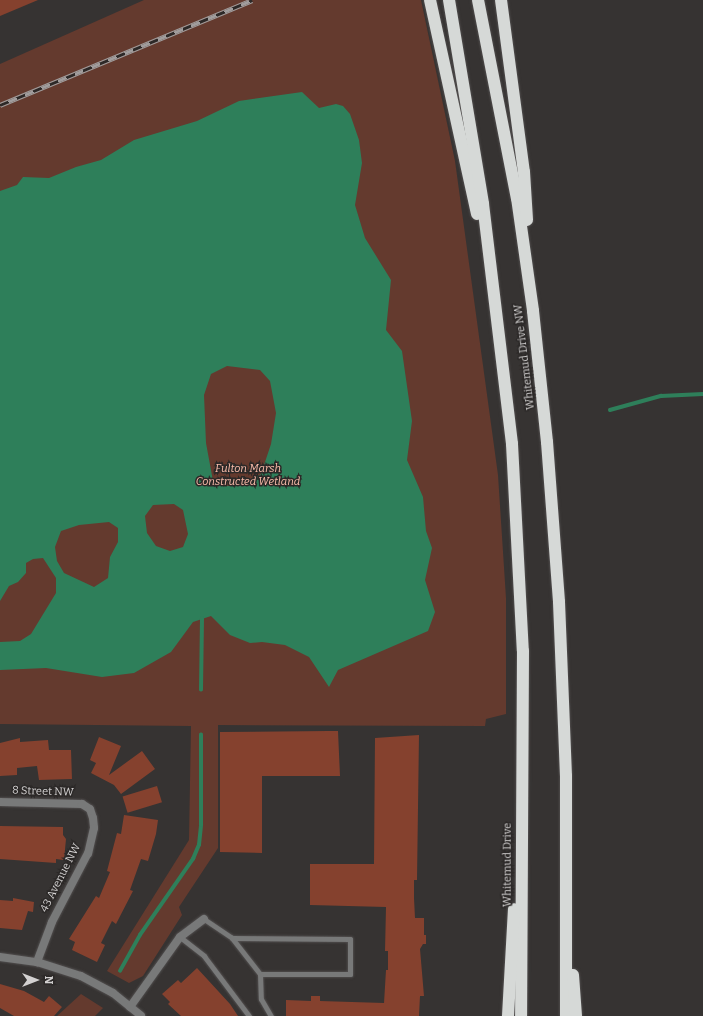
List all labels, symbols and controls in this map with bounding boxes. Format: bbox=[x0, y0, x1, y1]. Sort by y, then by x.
street label: Whitemud Drive NW bbox=[512, 304, 538, 410]
park label: Fulton Marsh Constructed Wetland bbox=[196, 463, 300, 489]
street label: 8 Street NW bbox=[12, 784, 74, 800]
street label: Whitemud Drive bbox=[501, 823, 515, 907]
street label: 43 Avenue NW bbox=[38, 841, 84, 915]
north arrow bbox=[16, 960, 56, 1000]
text: N bbox=[42, 976, 55, 984]

